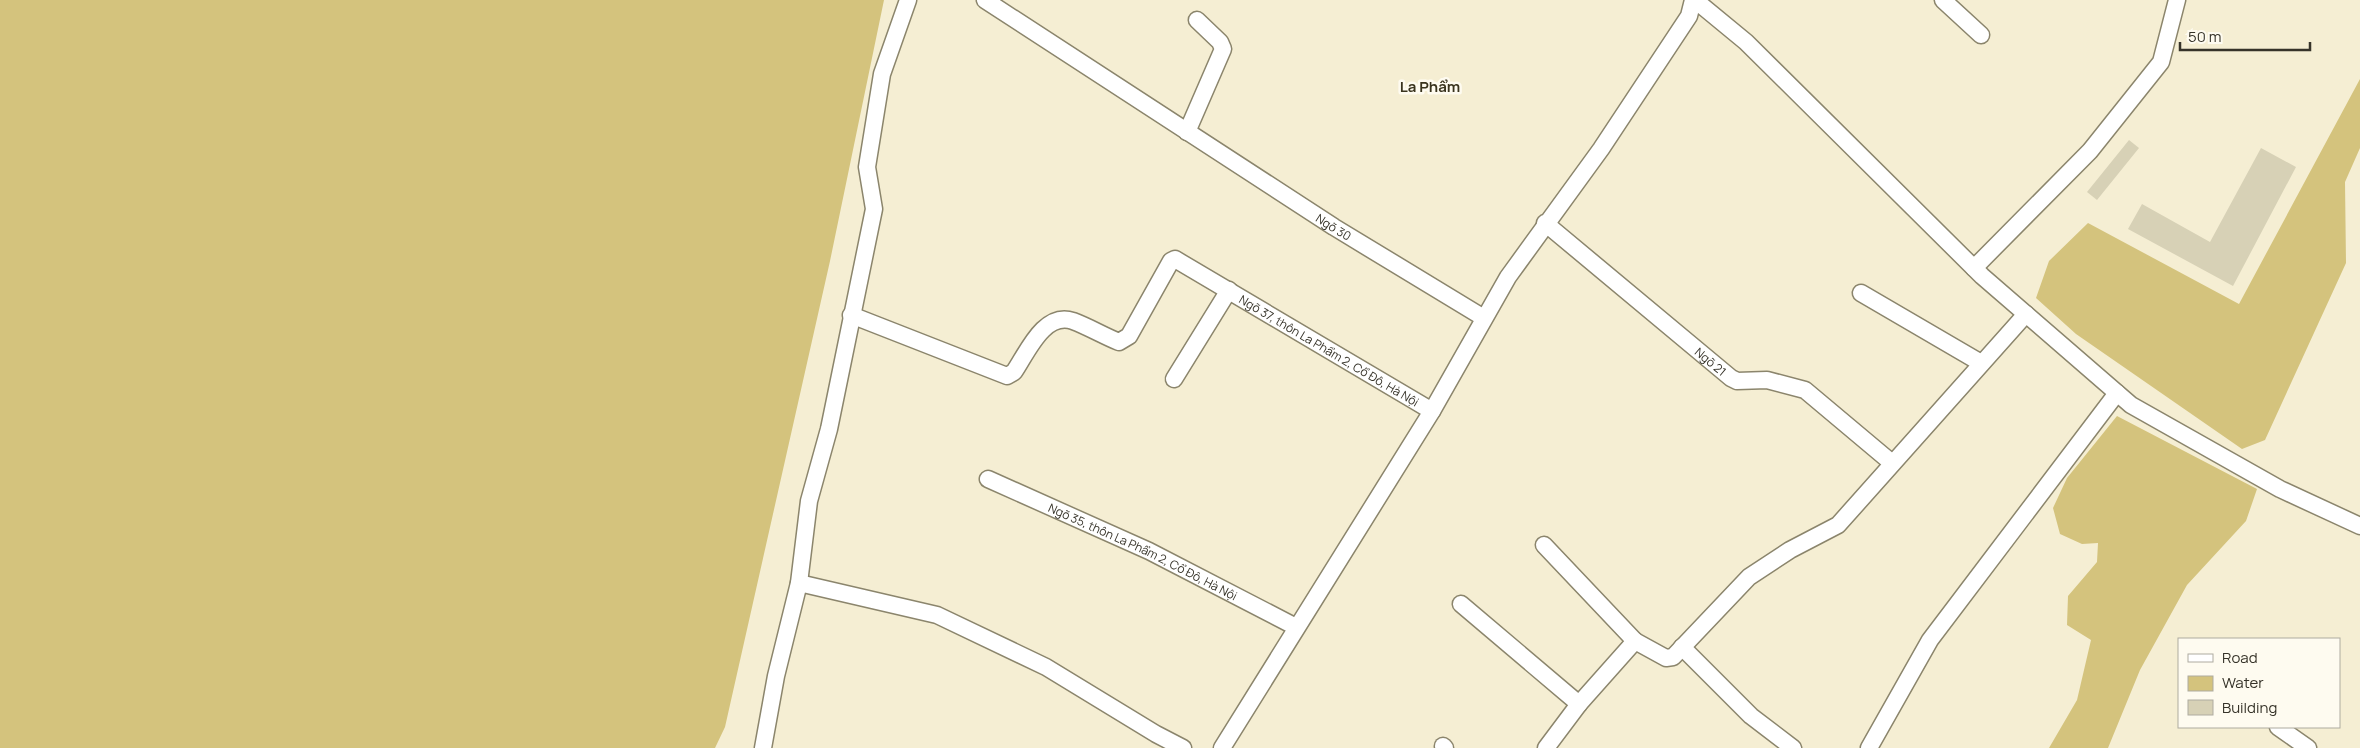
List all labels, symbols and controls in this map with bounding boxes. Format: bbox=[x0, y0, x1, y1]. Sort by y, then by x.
scale bar bbox=[2180, 20, 2310, 52]
text: 50 m bbox=[2188, 26, 2222, 47]
district label: La Phẩm bbox=[1400, 76, 1460, 97]
street label: Ngõ 30 bbox=[1313, 209, 1355, 244]
street label: Ngõ 37, thôn La Phẩm 2, Cổ Đô, Hà Nội bbox=[1236, 290, 1422, 410]
street label: Ngõ 21 bbox=[1692, 343, 1730, 379]
street label: Ngõ 35, thôn La Phẩm 2, Cổ Đô, Hà Nội bbox=[1046, 499, 1240, 604]
legend bbox=[2178, 638, 2340, 728]
text: Road bbox=[2222, 647, 2258, 668]
text: Water bbox=[2222, 672, 2264, 693]
text: Building bbox=[2222, 697, 2277, 718]

